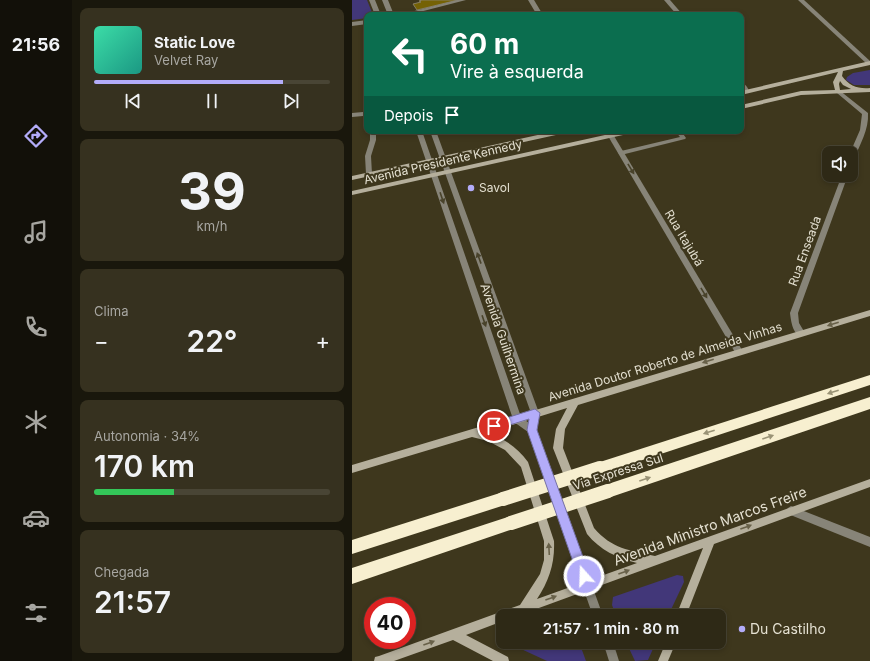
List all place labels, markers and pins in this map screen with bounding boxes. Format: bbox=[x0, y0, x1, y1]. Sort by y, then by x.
place label: Savol bbox=[479, 180, 510, 195]
marker: Savol bbox=[466, 183, 476, 193]
pin bbox=[477, 409, 511, 443]
place label: Du Castilho bbox=[750, 620, 826, 637]
marker: Du Castilho bbox=[737, 624, 747, 634]

